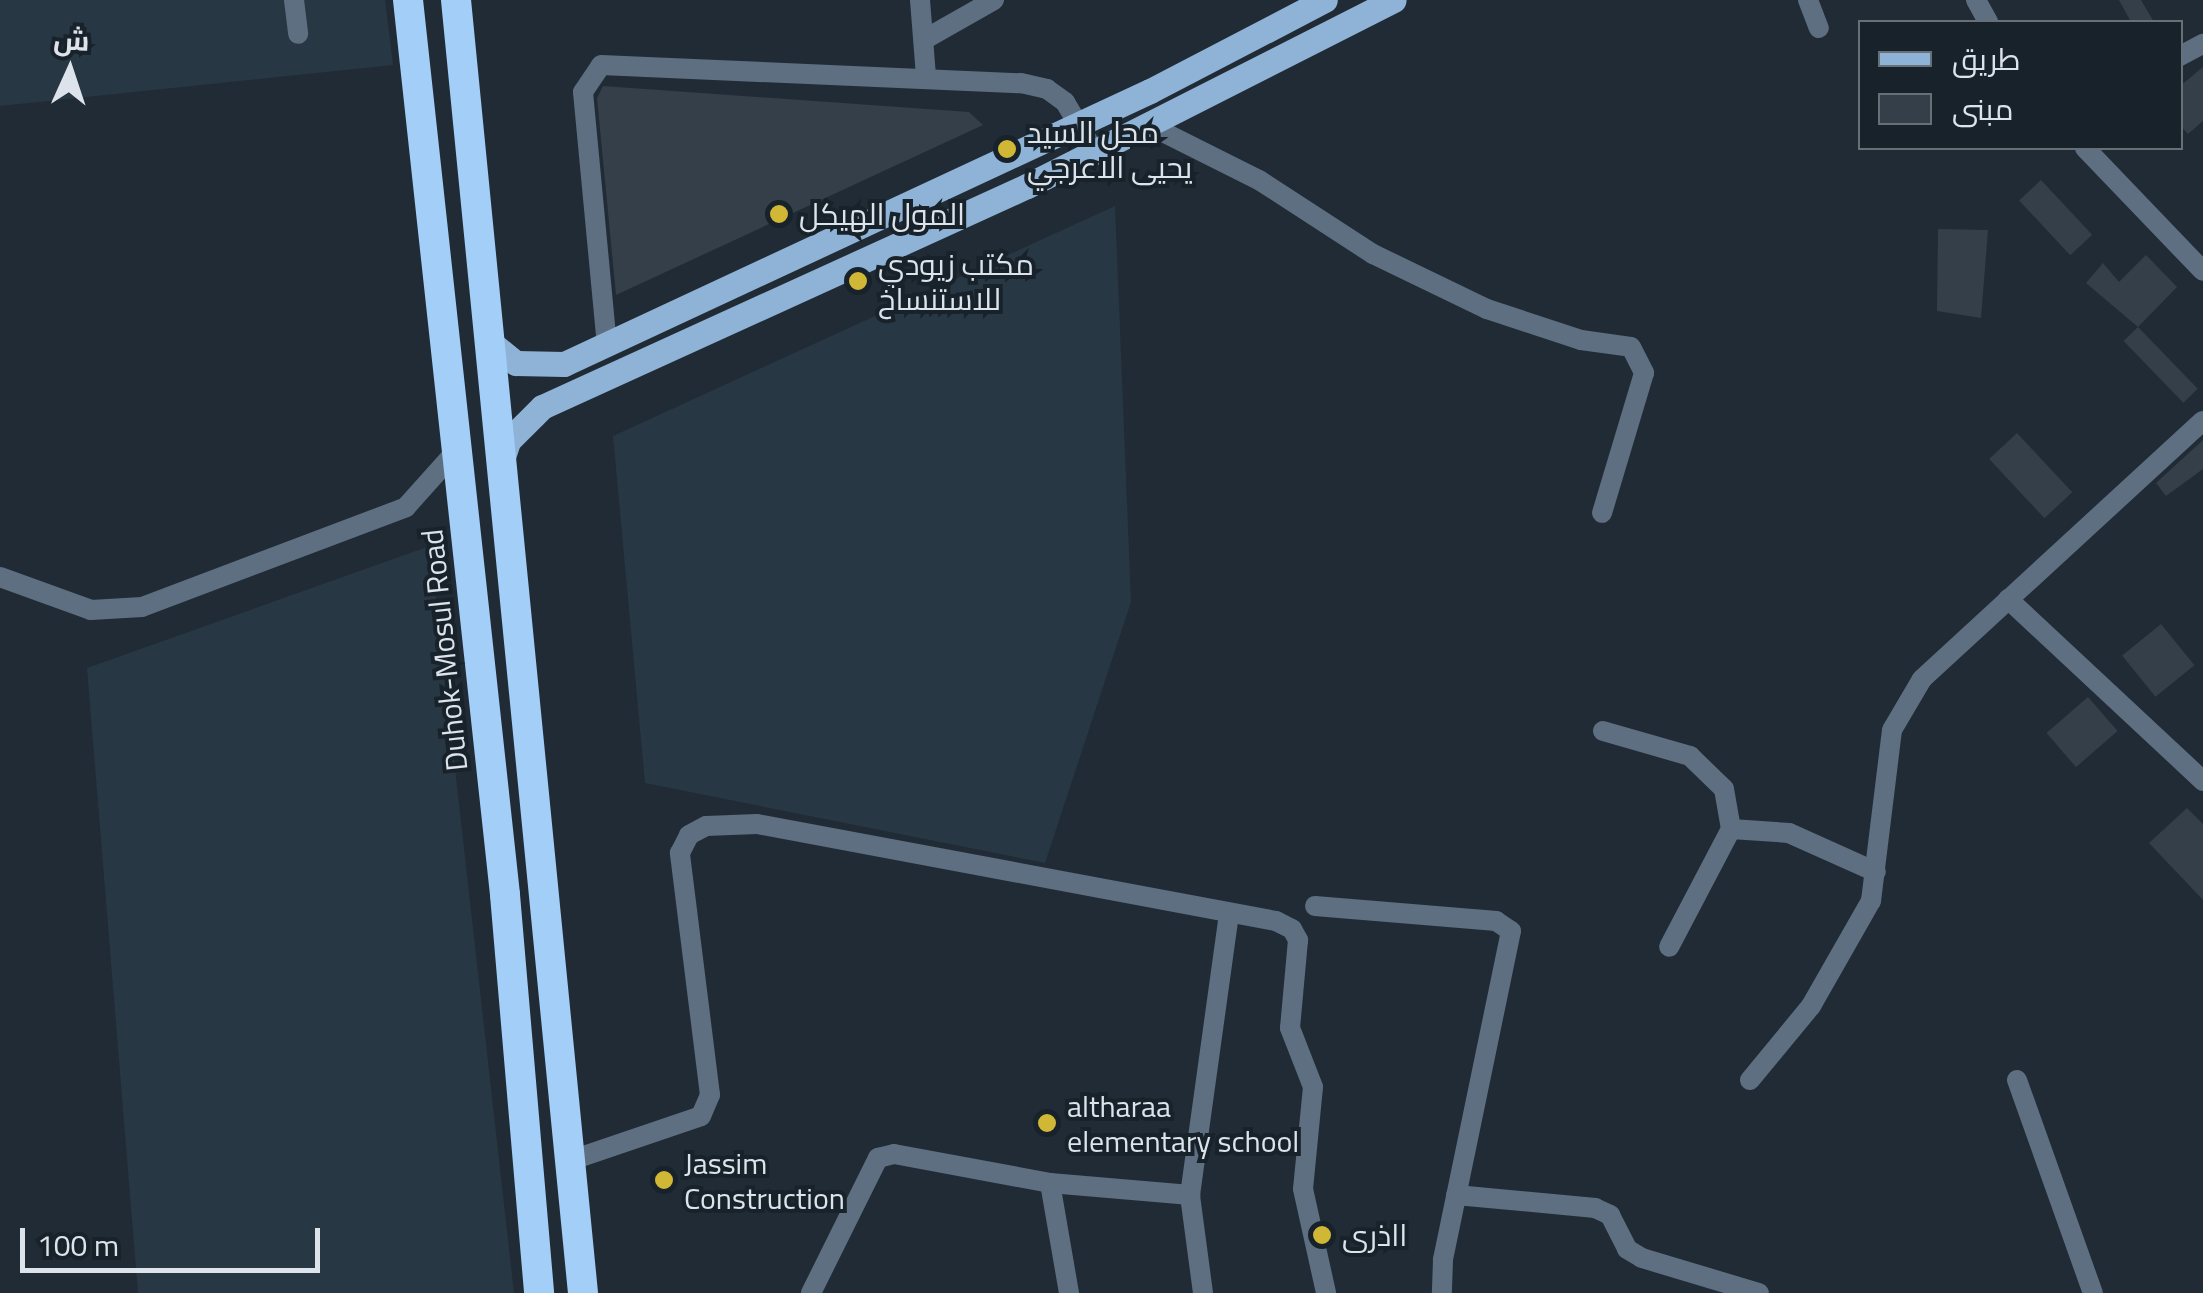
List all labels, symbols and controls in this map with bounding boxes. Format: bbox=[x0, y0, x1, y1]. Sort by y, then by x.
text: ش bbox=[53, 17, 91, 62]
north arrow bbox=[20, 20, 120, 120]
legend bbox=[1858, 20, 2183, 150]
text: طريق bbox=[1952, 36, 2021, 82]
text: مبنى bbox=[1952, 86, 2013, 132]
place label: محل السيد يحيى الاعرجي bbox=[1027, 114, 1192, 184]
marker: محل السيد يحيى الاعرجي bbox=[996, 138, 1018, 160]
place label: المول الهيكل bbox=[799, 196, 965, 232]
marker: المول الهيكل bbox=[768, 203, 790, 225]
place label: مكتب زيودي للاستنساخ bbox=[878, 246, 1034, 316]
marker: مكتب زيودي للاستنساخ bbox=[847, 270, 869, 292]
street label: Duhok-Mosul Road bbox=[413, 527, 475, 773]
place label: altharaa elementary school bbox=[1067, 1088, 1299, 1158]
marker: altharaa elementary school bbox=[1036, 1112, 1058, 1134]
place label: Jassim Construction bbox=[684, 1145, 845, 1216]
marker: Jassim Construction bbox=[653, 1169, 675, 1191]
scale bar bbox=[25, 1208, 325, 1270]
place label: ااذرى bbox=[1342, 1217, 1407, 1253]
text: 100 m bbox=[37, 1222, 119, 1268]
marker: ااذرى bbox=[1311, 1224, 1333, 1246]

